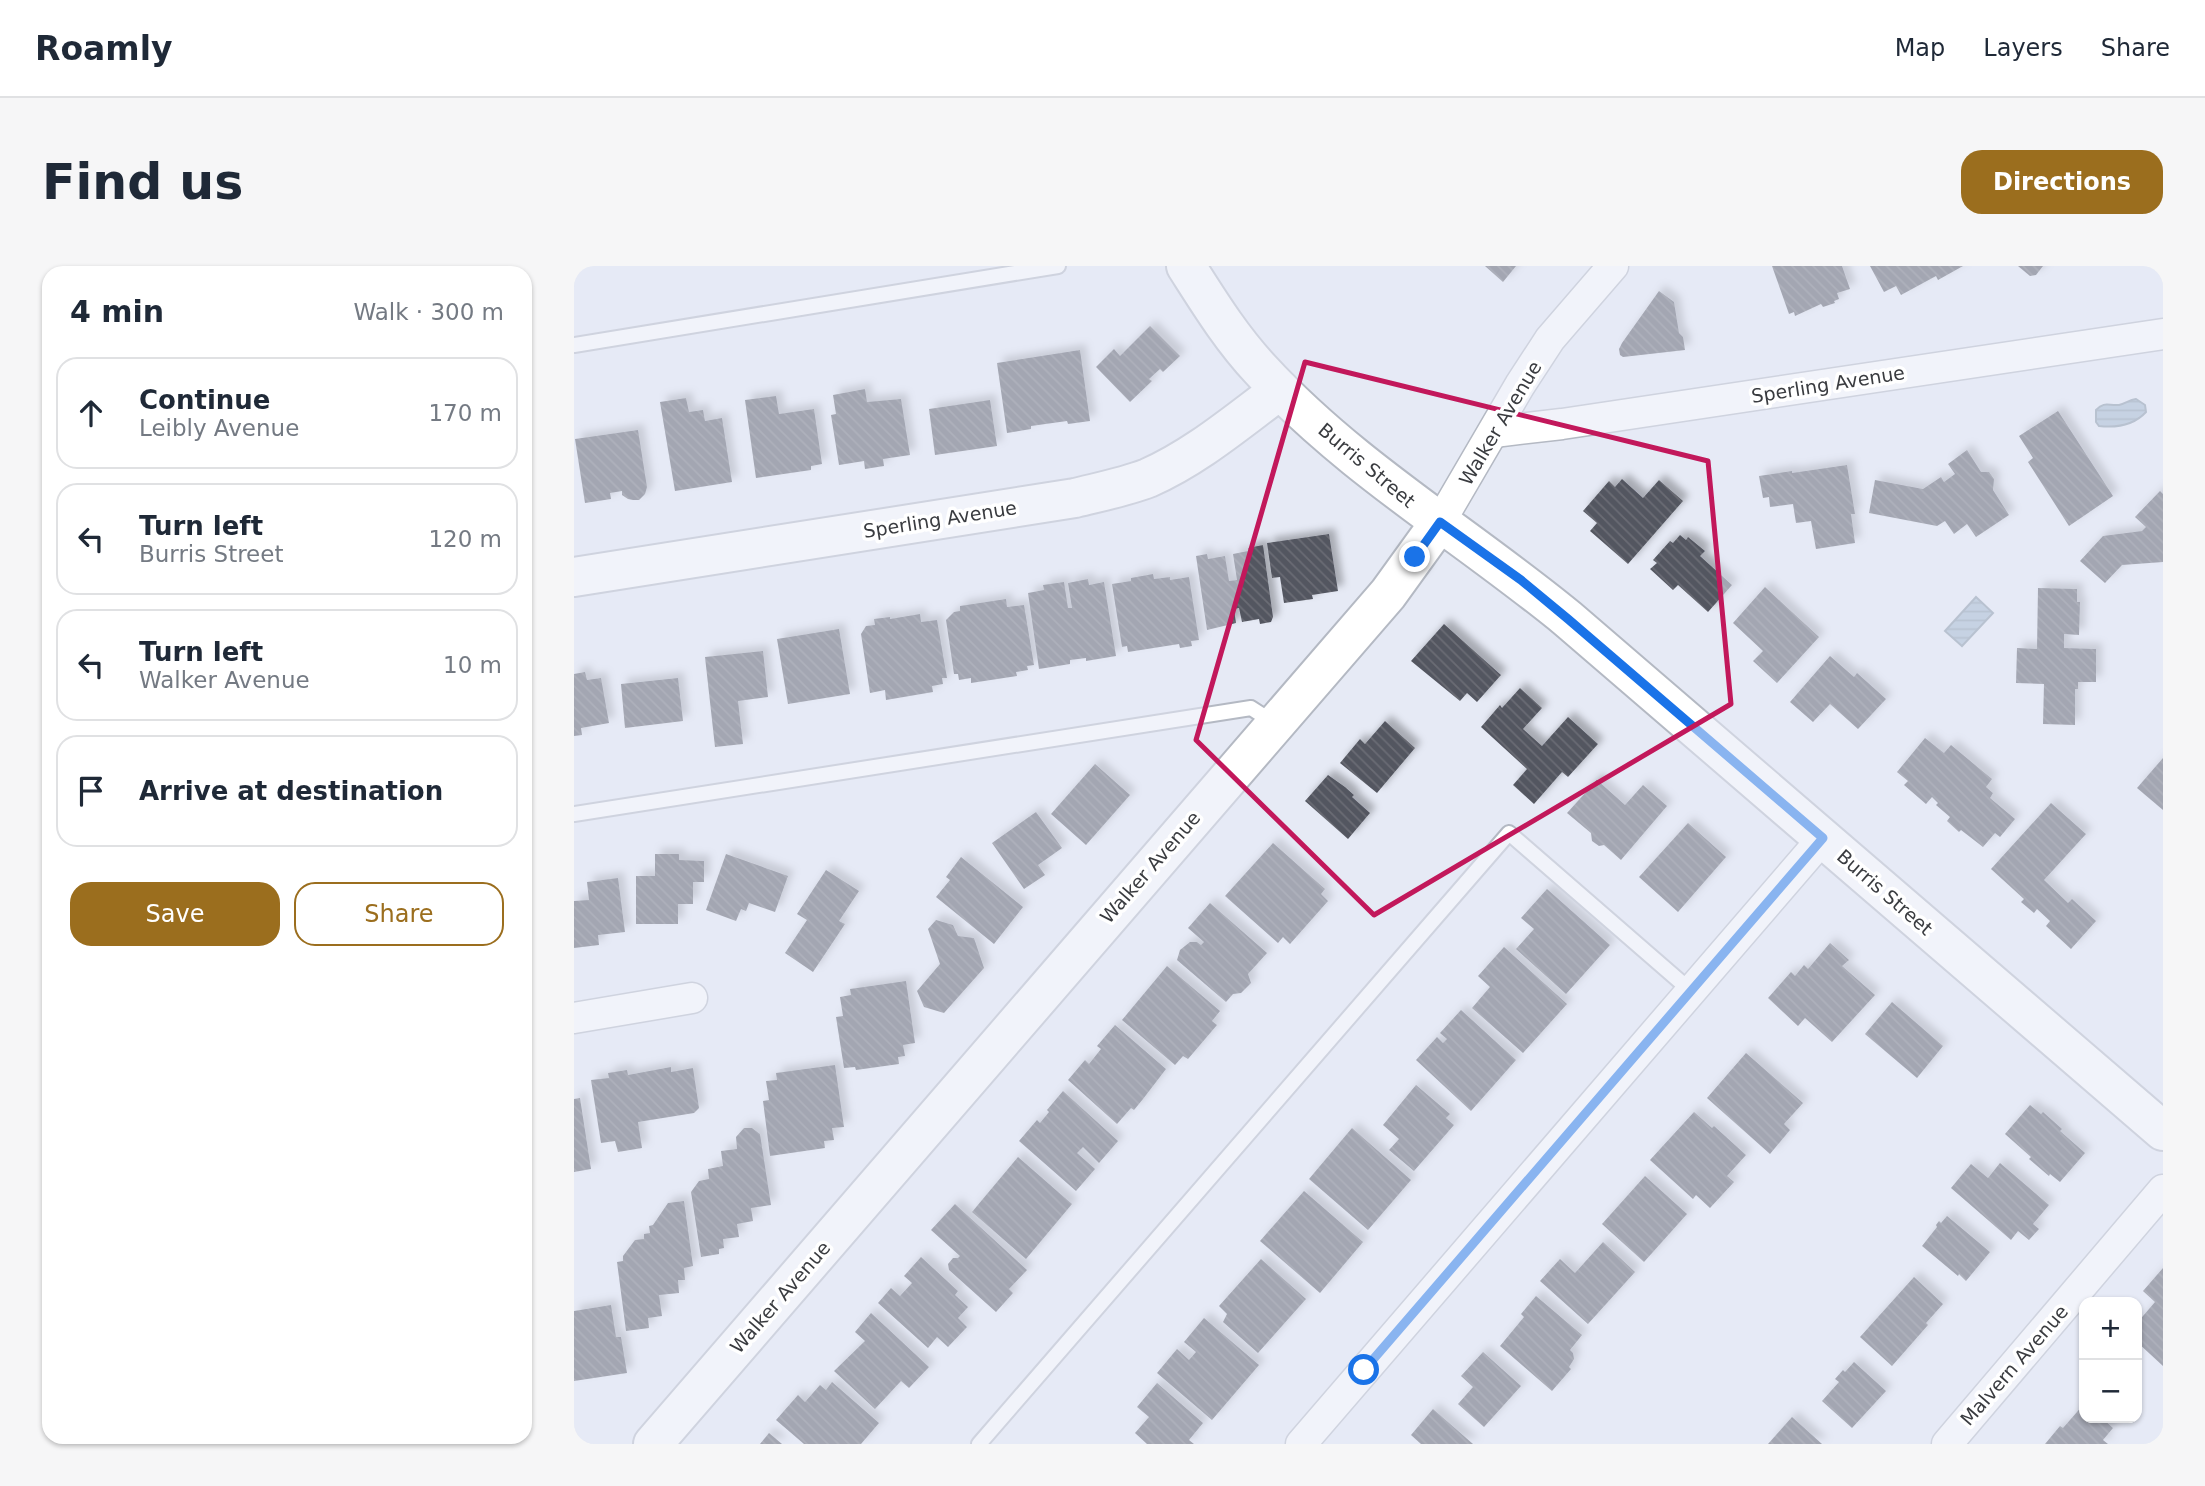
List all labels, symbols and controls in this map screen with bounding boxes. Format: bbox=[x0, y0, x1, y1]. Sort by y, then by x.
text: Roamly bbox=[35, 29, 173, 68]
text: Map bbox=[1895, 34, 1945, 62]
text: Layers bbox=[1983, 34, 2063, 62]
text: Share bbox=[2101, 34, 2170, 62]
button: Directions bbox=[1961, 150, 2163, 214]
text: Find us bbox=[42, 154, 243, 211]
text: 4 min bbox=[70, 294, 164, 329]
text: Walk · 300 m bbox=[353, 299, 504, 325]
street label: Walker Avenue bbox=[1454, 357, 1546, 489]
street label: Sperling Avenue bbox=[1750, 361, 1906, 407]
text: Continue bbox=[139, 385, 270, 415]
icon: ahead bbox=[72, 394, 110, 432]
text: 170 m bbox=[428, 400, 502, 426]
text: Leibly Avenue bbox=[139, 415, 299, 441]
street label: Burris Street bbox=[1314, 418, 1420, 512]
street label: Sperling Avenue bbox=[862, 496, 1018, 542]
text: Turn left bbox=[139, 511, 263, 541]
icon: left bbox=[72, 520, 110, 558]
text: 120 m bbox=[428, 526, 502, 552]
text: Burris Street bbox=[139, 541, 283, 567]
route end bbox=[1399, 541, 1430, 572]
text: Turn left bbox=[139, 637, 263, 667]
icon: left bbox=[72, 646, 110, 684]
text: 10 m bbox=[443, 652, 502, 678]
text: Walker Avenue bbox=[139, 667, 310, 693]
icon: arrive bbox=[72, 772, 110, 810]
text: Arrive at destination bbox=[139, 776, 443, 806]
street label: Walker Avenue bbox=[1095, 807, 1205, 927]
street label: Burris Street bbox=[1833, 845, 1937, 939]
button: Save bbox=[70, 882, 280, 946]
button: Share bbox=[294, 882, 504, 946]
street label: Walker Avenue bbox=[725, 1237, 835, 1357]
map controls bbox=[2079, 1297, 2142, 1423]
button: + bbox=[2079, 1297, 2142, 1360]
street label: Malvern Avenue bbox=[1956, 1300, 2072, 1430]
route start bbox=[1348, 1354, 1379, 1385]
button: − bbox=[2079, 1360, 2142, 1423]

